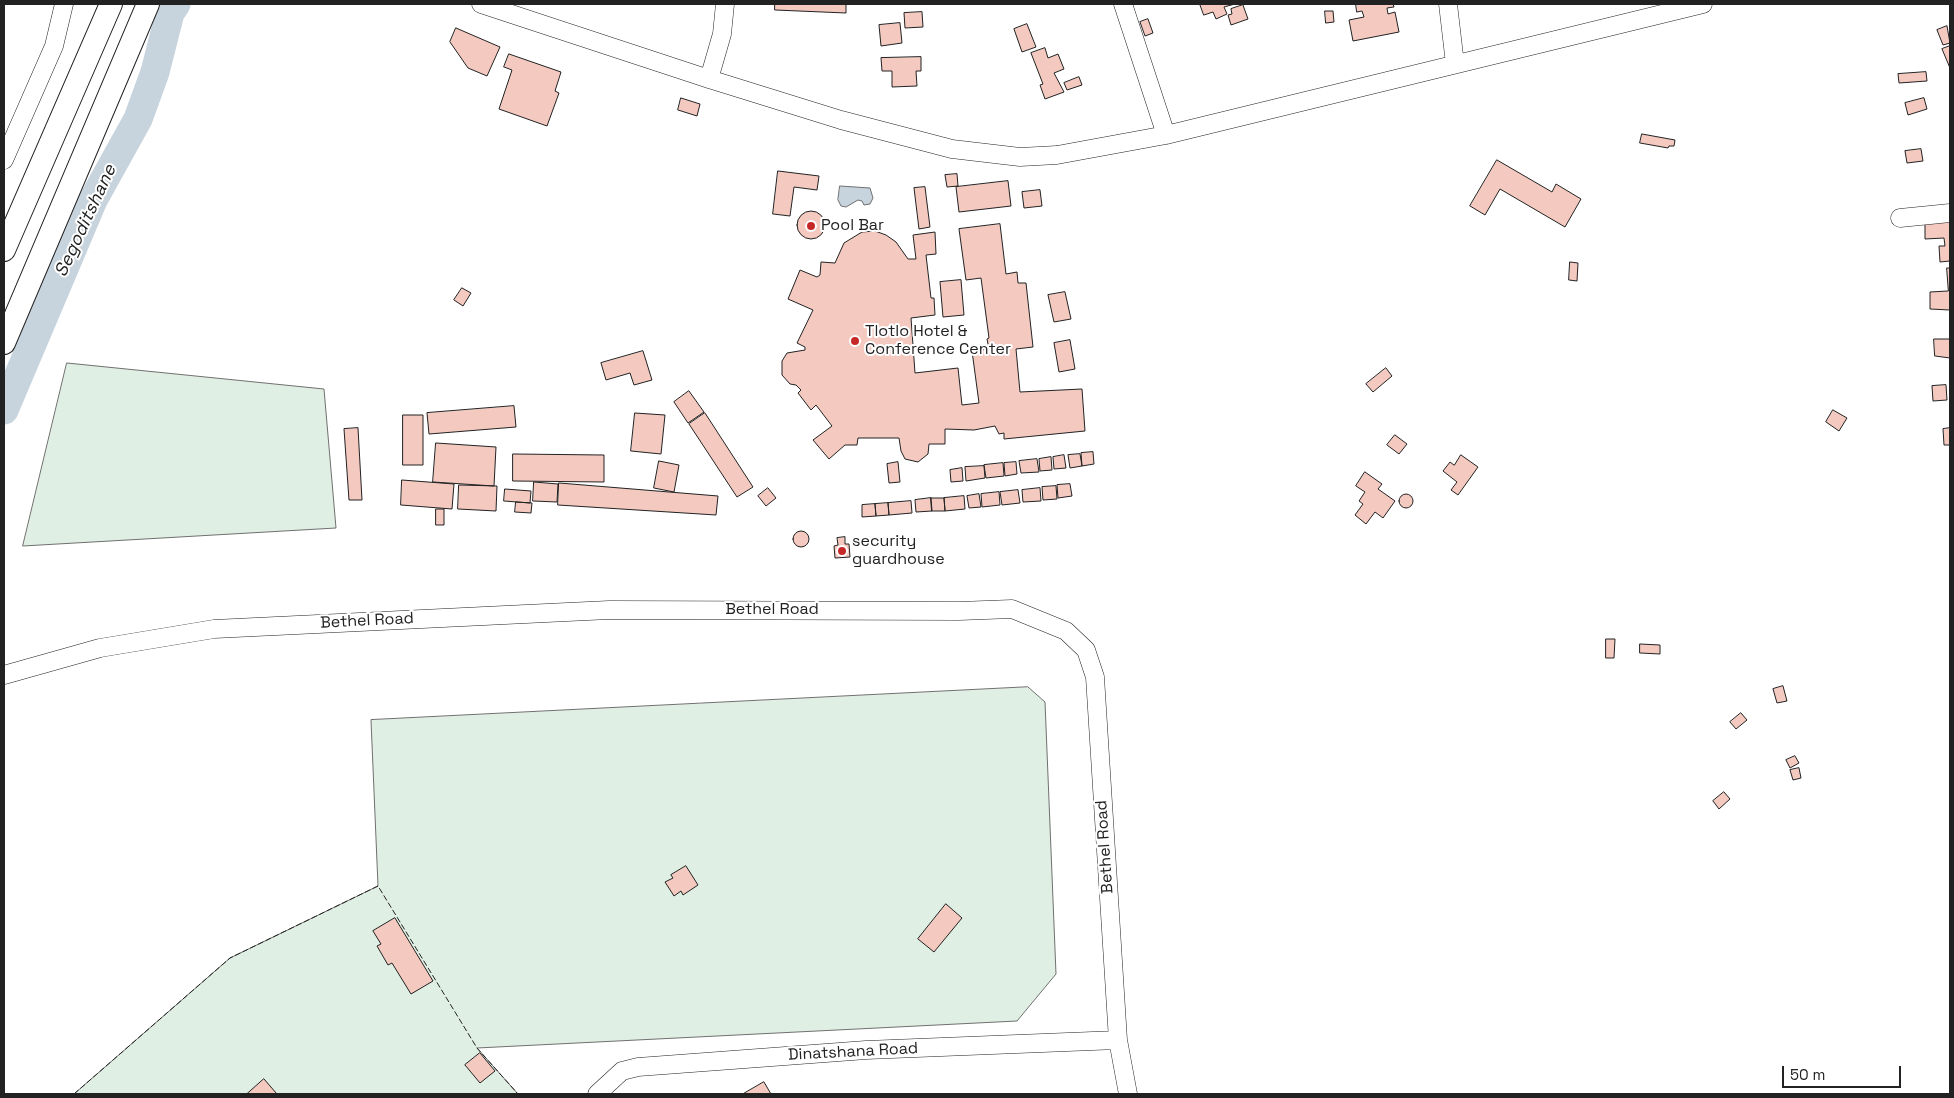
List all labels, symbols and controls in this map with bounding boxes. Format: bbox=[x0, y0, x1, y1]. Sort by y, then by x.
water label: Segoditshane bbox=[51, 162, 121, 280]
place label: Pool Bar bbox=[821, 216, 884, 236]
marker: Pool Bar bbox=[805, 220, 817, 232]
place label: Tlotlo Hotel & Conference Center bbox=[865, 322, 1011, 360]
marker: Tlotlo Hotel & Conference Center bbox=[849, 335, 861, 347]
place label: security guardhouse bbox=[852, 532, 945, 570]
marker: security guardhouse bbox=[836, 545, 848, 557]
street label: Bethel Road bbox=[725, 600, 819, 620]
street label: Bethel Road bbox=[320, 609, 414, 633]
street label: Bethel Road bbox=[1092, 800, 1118, 894]
street label: Dinatshana Road bbox=[787, 1039, 919, 1065]
scale bar bbox=[1784, 1056, 1903, 1088]
text: 50 m bbox=[1790, 1065, 1825, 1084]

